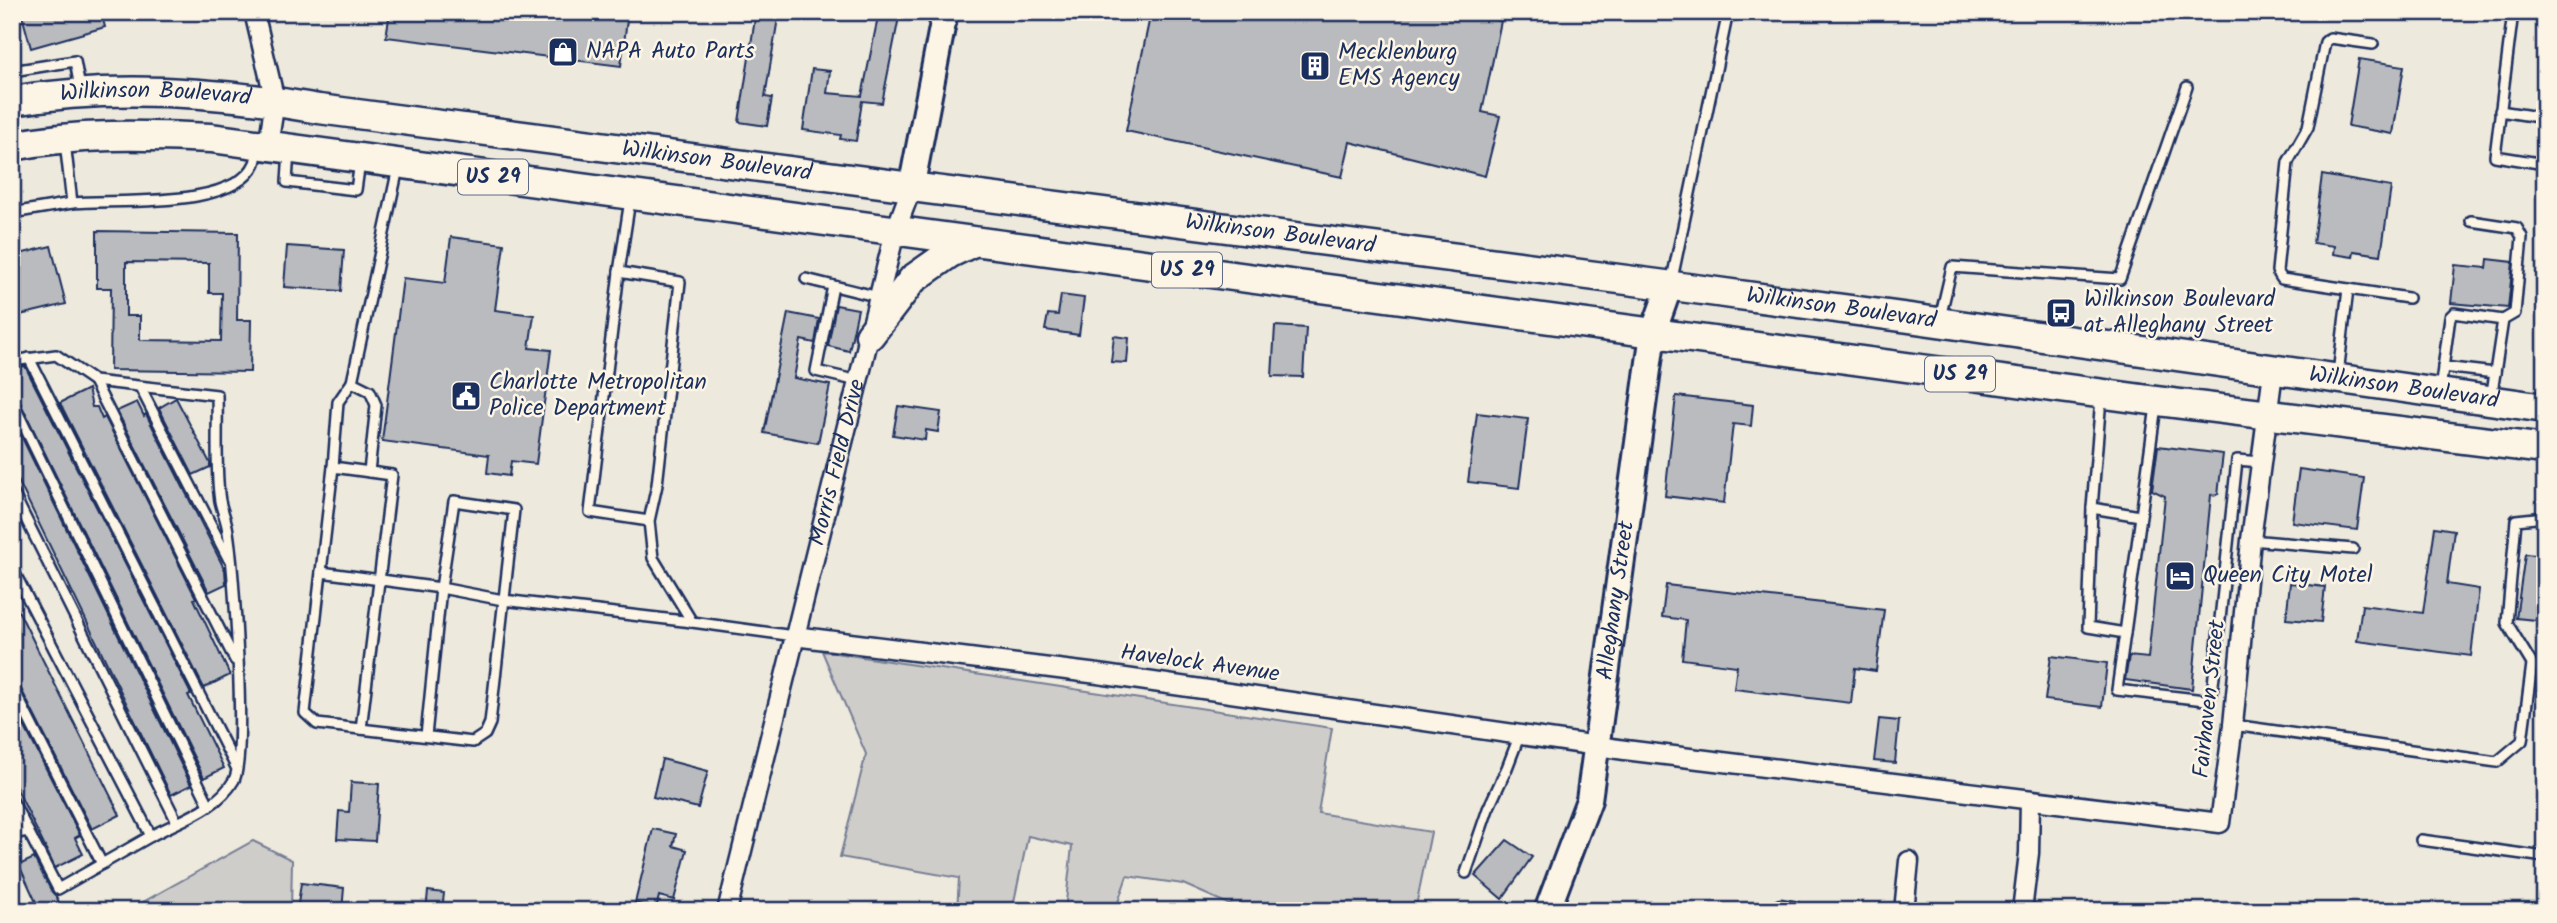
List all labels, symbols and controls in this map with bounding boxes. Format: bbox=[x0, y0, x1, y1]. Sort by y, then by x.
place label: NAPA Auto Parts bbox=[586, 34, 755, 70]
shop icon: NAPA Auto Parts bbox=[546, 35, 580, 69]
place label: Mecklenburg EMS Agency bbox=[1338, 35, 1460, 97]
building icon: Mecklenburg EMS Agency bbox=[1298, 49, 1332, 83]
street label: Wilkinson Boulevard bbox=[59, 73, 253, 117]
street label: Wilkinson Boulevard bbox=[620, 131, 815, 192]
road number: US 29 bbox=[458, 160, 528, 194]
street label: Wilkinson Boulevard bbox=[1183, 204, 1378, 265]
road number: US 29 bbox=[1152, 252, 1222, 288]
street label: Wilkinson Boulevard bbox=[1744, 278, 1939, 340]
place label: Wilkinson Boulevard at Alleghany Street bbox=[2084, 282, 2276, 344]
bus stop icon: Wilkinson Boulevard at Alleghany Street bbox=[2044, 296, 2078, 330]
road number: US 29 bbox=[1925, 356, 1995, 392]
street label: Wilkinson Boulevard bbox=[2307, 357, 2501, 419]
place label: Charlotte Metropolitan Police Department bbox=[489, 365, 707, 427]
street label: Morris Field Drive bbox=[800, 375, 876, 550]
public building icon: Charlotte Metropolitan Police Department bbox=[449, 379, 483, 413]
street label: Alleghany Street bbox=[1588, 518, 1645, 682]
place label: Queen City Motel bbox=[2203, 558, 2373, 594]
hotel icon: Queen City Motel bbox=[2163, 559, 2197, 593]
street label: Fairhaven Street bbox=[2184, 617, 2236, 780]
street label: Havelock Avenue bbox=[1118, 635, 1282, 693]

